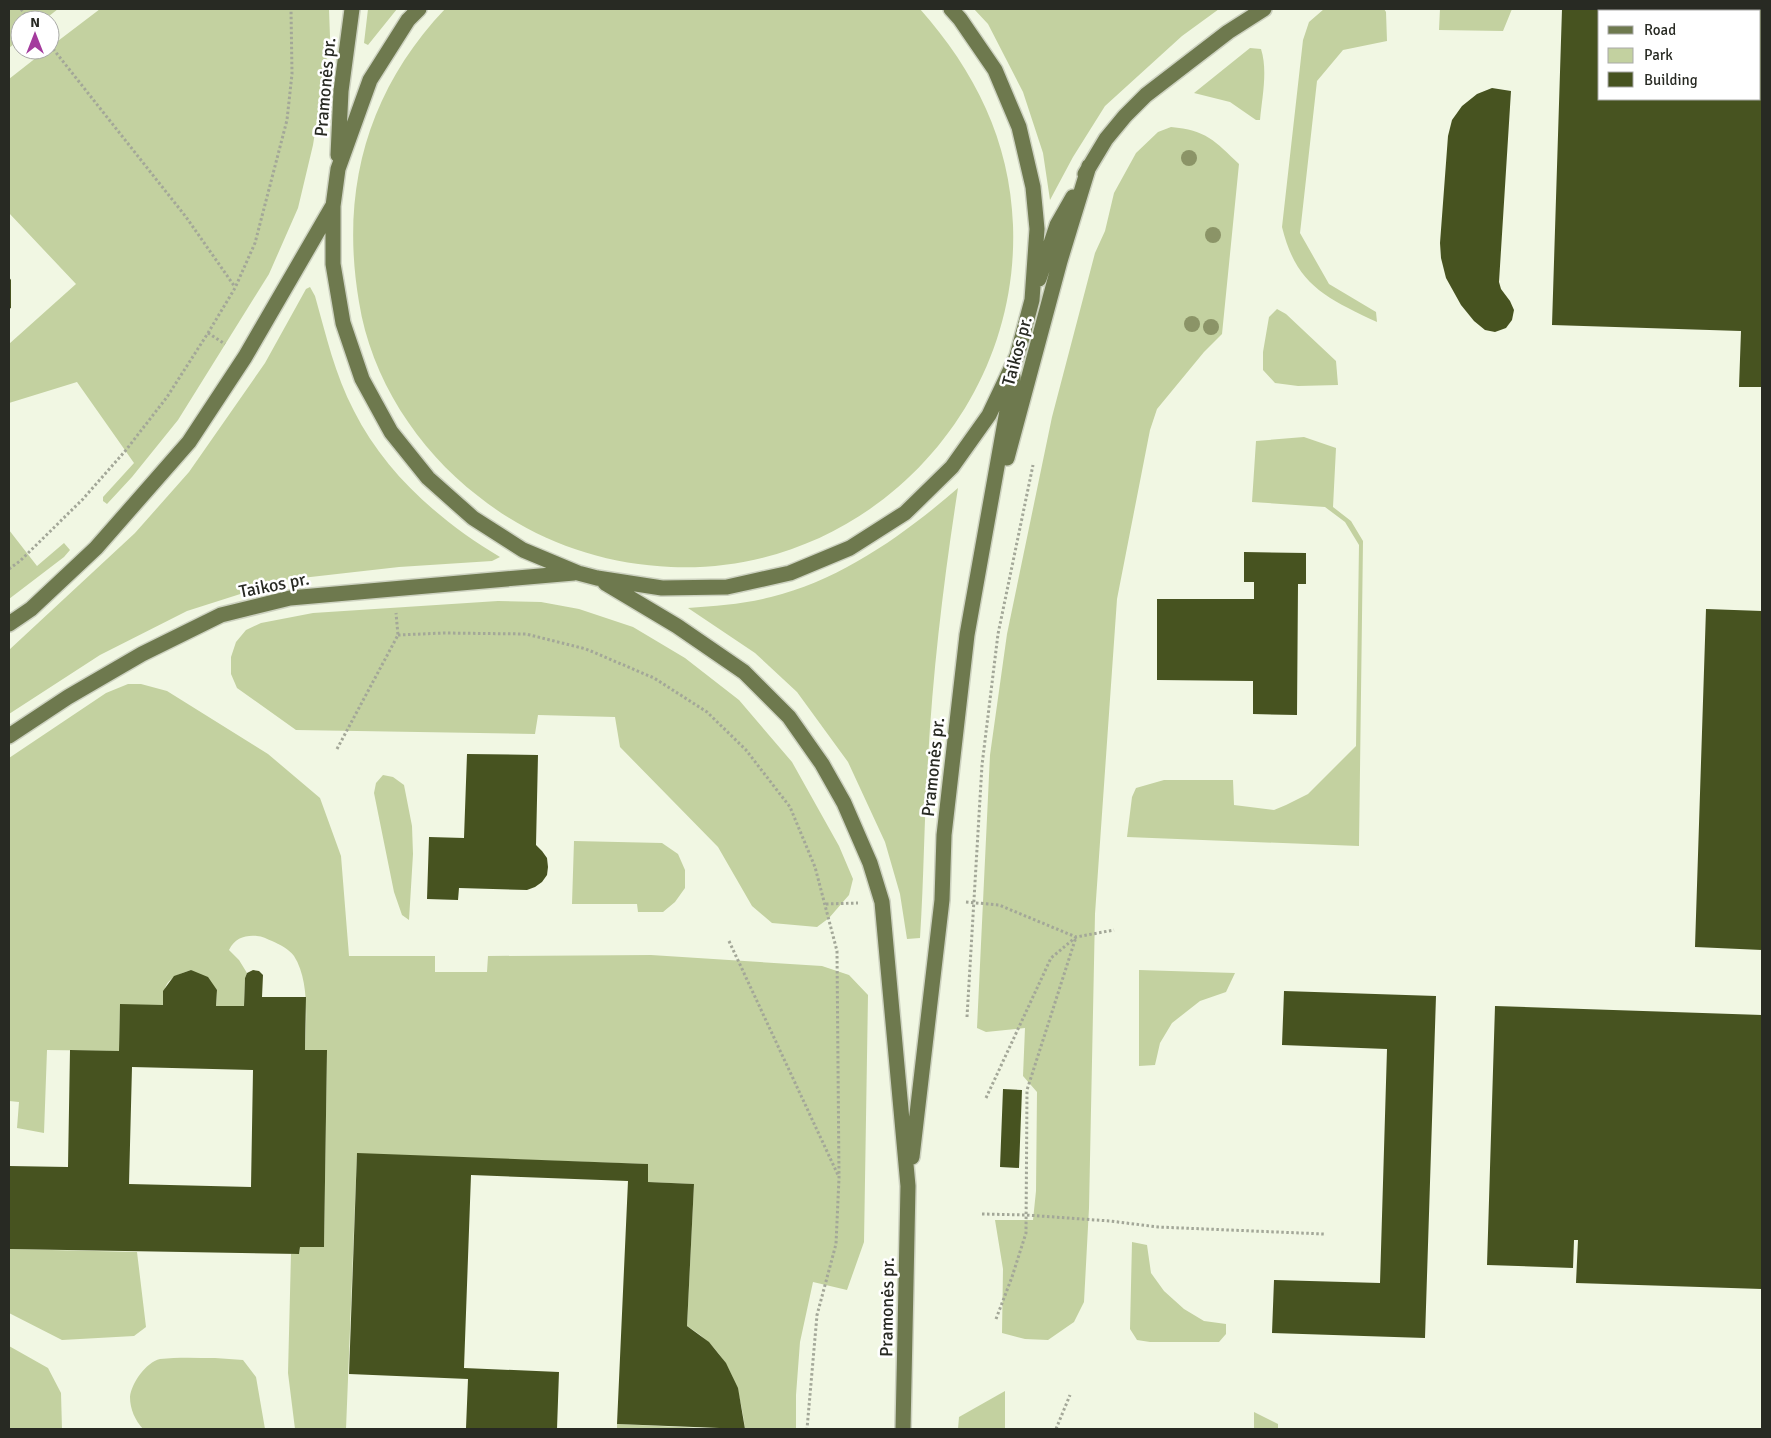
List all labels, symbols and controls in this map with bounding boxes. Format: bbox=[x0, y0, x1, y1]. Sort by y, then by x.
north arrow bbox=[10, 10, 60, 60]
legend bbox=[1598, 10, 1761, 100]
text: N bbox=[30, 14, 40, 31]
text: Road bbox=[1644, 21, 1676, 39]
street label: Pramonės pr. bbox=[310, 36, 340, 138]
text: Park bbox=[1644, 46, 1673, 64]
text: Building bbox=[1644, 71, 1698, 89]
street label: Taikos pr. bbox=[997, 314, 1037, 388]
street label: Taikos pr. bbox=[237, 567, 311, 603]
street label: Pramonės pr. bbox=[917, 716, 949, 818]
street label: Pramonės pr. bbox=[875, 1257, 899, 1357]

